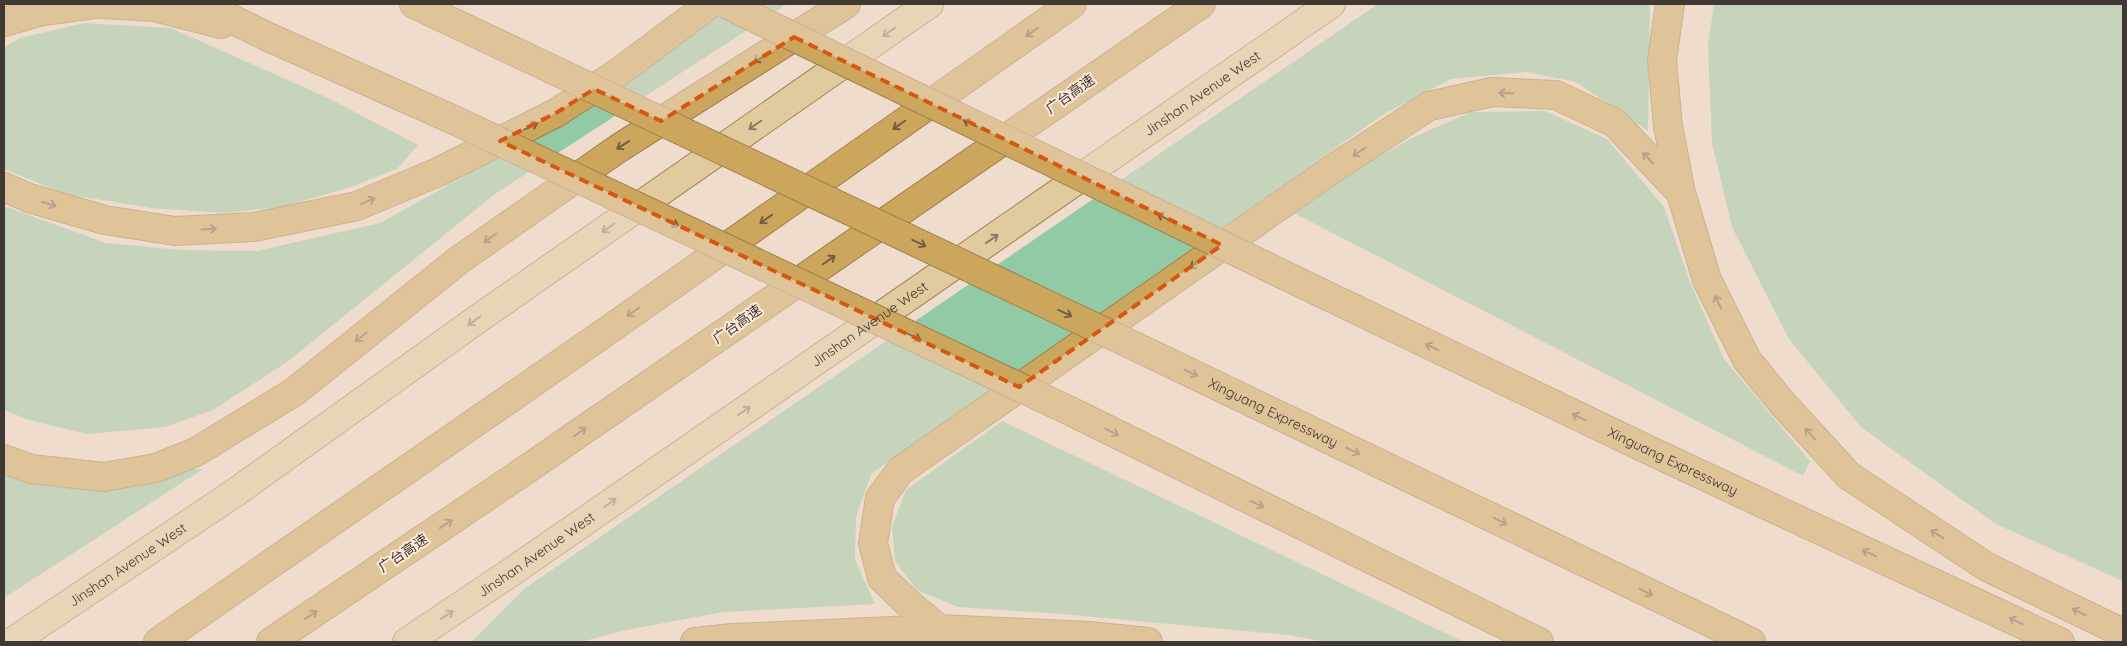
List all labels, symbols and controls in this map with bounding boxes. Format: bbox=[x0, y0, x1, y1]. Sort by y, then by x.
one-way arrow bbox=[882, 27, 896, 37]
one-way arrow bbox=[1025, 27, 1039, 37]
street label: Jinshan Avenue West bbox=[1140, 46, 1264, 140]
one-way arrow bbox=[754, 53, 768, 63]
street label: 广台高速 bbox=[1042, 71, 1098, 117]
one-way arrow bbox=[1498, 88, 1514, 98]
one-way arrow bbox=[963, 118, 978, 128]
one-way arrow bbox=[748, 120, 762, 130]
one-way arrow bbox=[892, 120, 906, 130]
one-way arrow bbox=[524, 121, 539, 131]
one-way arrow bbox=[616, 140, 630, 150]
one-way arrow bbox=[1352, 147, 1366, 157]
one-way arrow bbox=[1642, 151, 1653, 164]
one-way arrow bbox=[360, 196, 375, 205]
one-way arrow bbox=[41, 199, 57, 209]
one-way arrow bbox=[1157, 212, 1172, 221]
one-way arrow bbox=[759, 214, 773, 224]
one-way arrow bbox=[664, 219, 679, 228]
one-way arrow bbox=[601, 223, 615, 233]
one-way arrow bbox=[200, 224, 216, 234]
one-way arrow bbox=[483, 233, 497, 243]
one-way arrow bbox=[985, 234, 999, 244]
one-way arrow bbox=[911, 239, 926, 248]
one-way arrow bbox=[822, 255, 836, 265]
one-way arrow bbox=[1189, 259, 1203, 269]
street label: Jinshan Avenue West bbox=[807, 277, 931, 371]
one-way arrow bbox=[1713, 295, 1722, 310]
street label: 广台高速 bbox=[709, 301, 765, 347]
one-way arrow bbox=[627, 307, 641, 317]
one-way arrow bbox=[1058, 308, 1073, 318]
one-way arrow bbox=[468, 316, 482, 326]
one-way arrow bbox=[355, 332, 368, 343]
one-way arrow bbox=[906, 333, 921, 342]
one-way arrow bbox=[1425, 341, 1440, 351]
one-way arrow bbox=[1183, 368, 1198, 378]
street label: Xinguang Expressway bbox=[1205, 374, 1341, 451]
one-way arrow bbox=[737, 406, 751, 416]
one-way arrow bbox=[1572, 412, 1587, 421]
street label: Xinguang Expressway bbox=[1605, 423, 1741, 500]
one-way arrow bbox=[573, 427, 587, 437]
one-way arrow bbox=[1104, 428, 1119, 437]
one-way arrow bbox=[1804, 428, 1816, 440]
one-way arrow bbox=[1345, 447, 1360, 456]
one-way arrow bbox=[603, 498, 617, 509]
one-way arrow bbox=[1249, 500, 1264, 510]
street label: Jinshan Avenue West bbox=[474, 508, 598, 601]
one-way arrow bbox=[1492, 517, 1507, 526]
street label: Jinshan Avenue West bbox=[65, 519, 190, 611]
one-way arrow bbox=[439, 519, 453, 529]
one-way arrow bbox=[1930, 529, 1944, 539]
street label: 广台高速 bbox=[375, 530, 431, 576]
one-way arrow bbox=[1862, 547, 1877, 557]
one-way arrow bbox=[1638, 587, 1653, 597]
one-way arrow bbox=[2072, 607, 2087, 617]
one-way arrow bbox=[304, 610, 318, 620]
one-way arrow bbox=[440, 610, 454, 620]
one-way arrow bbox=[2009, 616, 2024, 626]

